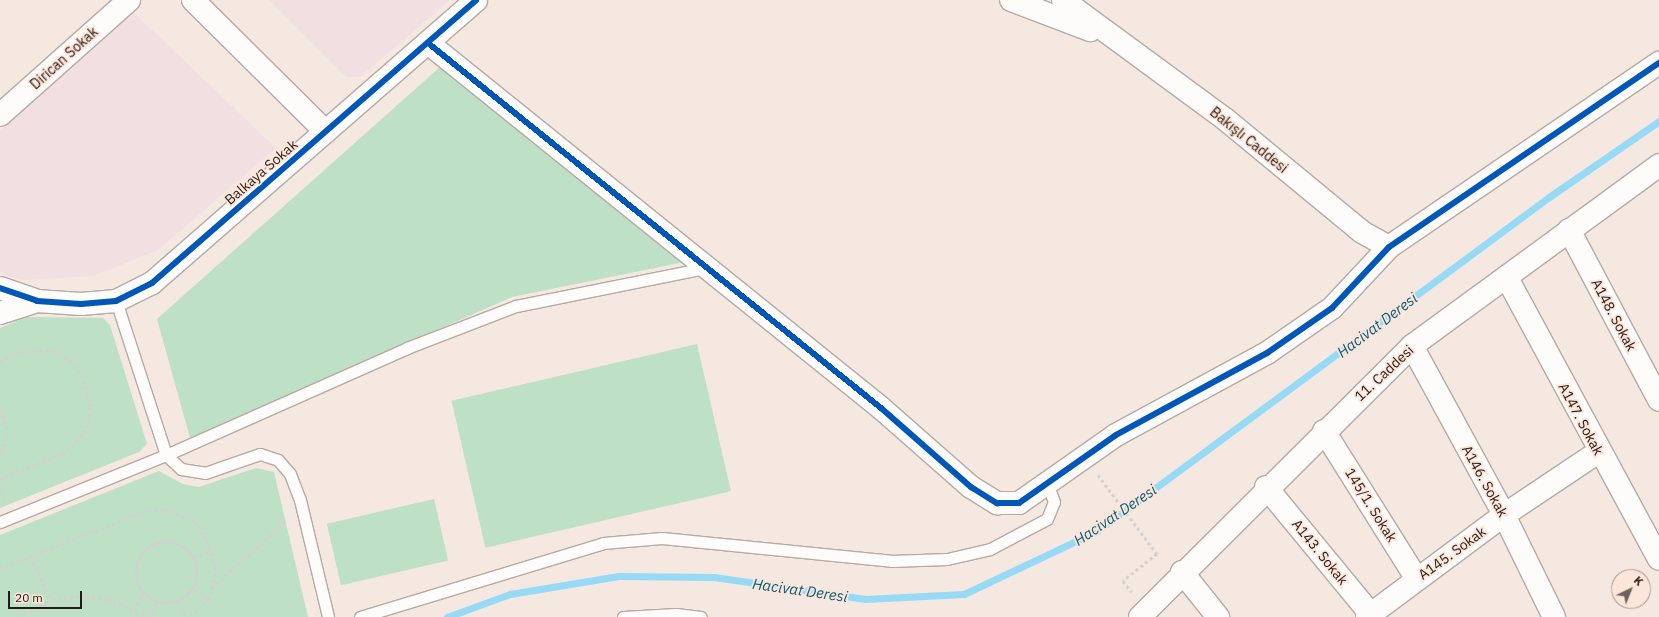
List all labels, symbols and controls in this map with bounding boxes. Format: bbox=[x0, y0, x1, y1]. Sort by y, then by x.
street label: Dirican Sokak bbox=[27, 23, 101, 93]
street label: Bakışlı Caddesi bbox=[1207, 103, 1291, 177]
street label: Balkaya Sokak bbox=[221, 136, 301, 208]
street label: A148. Sokak bbox=[1588, 276, 1640, 354]
water label: Hacivat Deresi bbox=[1333, 289, 1421, 361]
street label: 11. Caddesi bbox=[1351, 342, 1417, 404]
street label: A147. Sokak bbox=[1555, 380, 1607, 458]
street label: A146. Sokak bbox=[1458, 442, 1512, 520]
street label: 145/1. Sokak bbox=[1342, 465, 1400, 545]
water label: Hacivat Deresi bbox=[1070, 481, 1160, 549]
street label: A143. Sokak bbox=[1288, 516, 1352, 588]
street label: A145. Sokak bbox=[1415, 523, 1489, 583]
north arrow bbox=[1611, 569, 1651, 609]
text: K bbox=[1631, 573, 1646, 589]
water label: Hacivat Deresi bbox=[751, 574, 849, 606]
scale bar bbox=[10, 583, 84, 609]
text: 20 m bbox=[15, 590, 43, 605]

